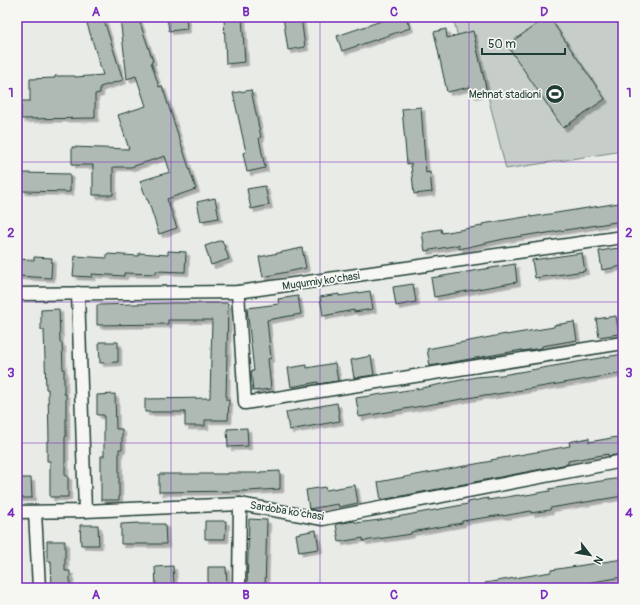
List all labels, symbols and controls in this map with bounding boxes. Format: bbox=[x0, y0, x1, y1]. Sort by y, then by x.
text: A bbox=[92, 4, 101, 20]
text: B bbox=[242, 4, 250, 20]
text: C bbox=[390, 4, 398, 20]
text: D bbox=[540, 4, 548, 20]
scale bar bbox=[482, 30, 565, 56]
text: 50 m bbox=[488, 37, 516, 52]
sports icon: Mehnat stadioni bbox=[544, 83, 566, 105]
text: 1 bbox=[8, 85, 14, 101]
text: 1 bbox=[626, 85, 632, 101]
place label: Mehnat stadioni bbox=[469, 88, 541, 101]
text: 2 bbox=[7, 225, 15, 241]
text: 2 bbox=[625, 225, 633, 241]
street label: Muqumiy ko'chasi bbox=[281, 269, 361, 293]
text: 3 bbox=[7, 365, 15, 381]
text: 3 bbox=[625, 365, 633, 381]
street label: Sardoba ko'chasi bbox=[249, 499, 325, 523]
text: 4 bbox=[7, 505, 15, 521]
text: 4 bbox=[625, 505, 633, 521]
north arrow bbox=[570, 535, 610, 575]
text: N bbox=[590, 553, 606, 567]
text: A bbox=[92, 587, 101, 603]
text: B bbox=[242, 587, 250, 603]
text: C bbox=[390, 587, 398, 603]
text: D bbox=[540, 587, 548, 603]

